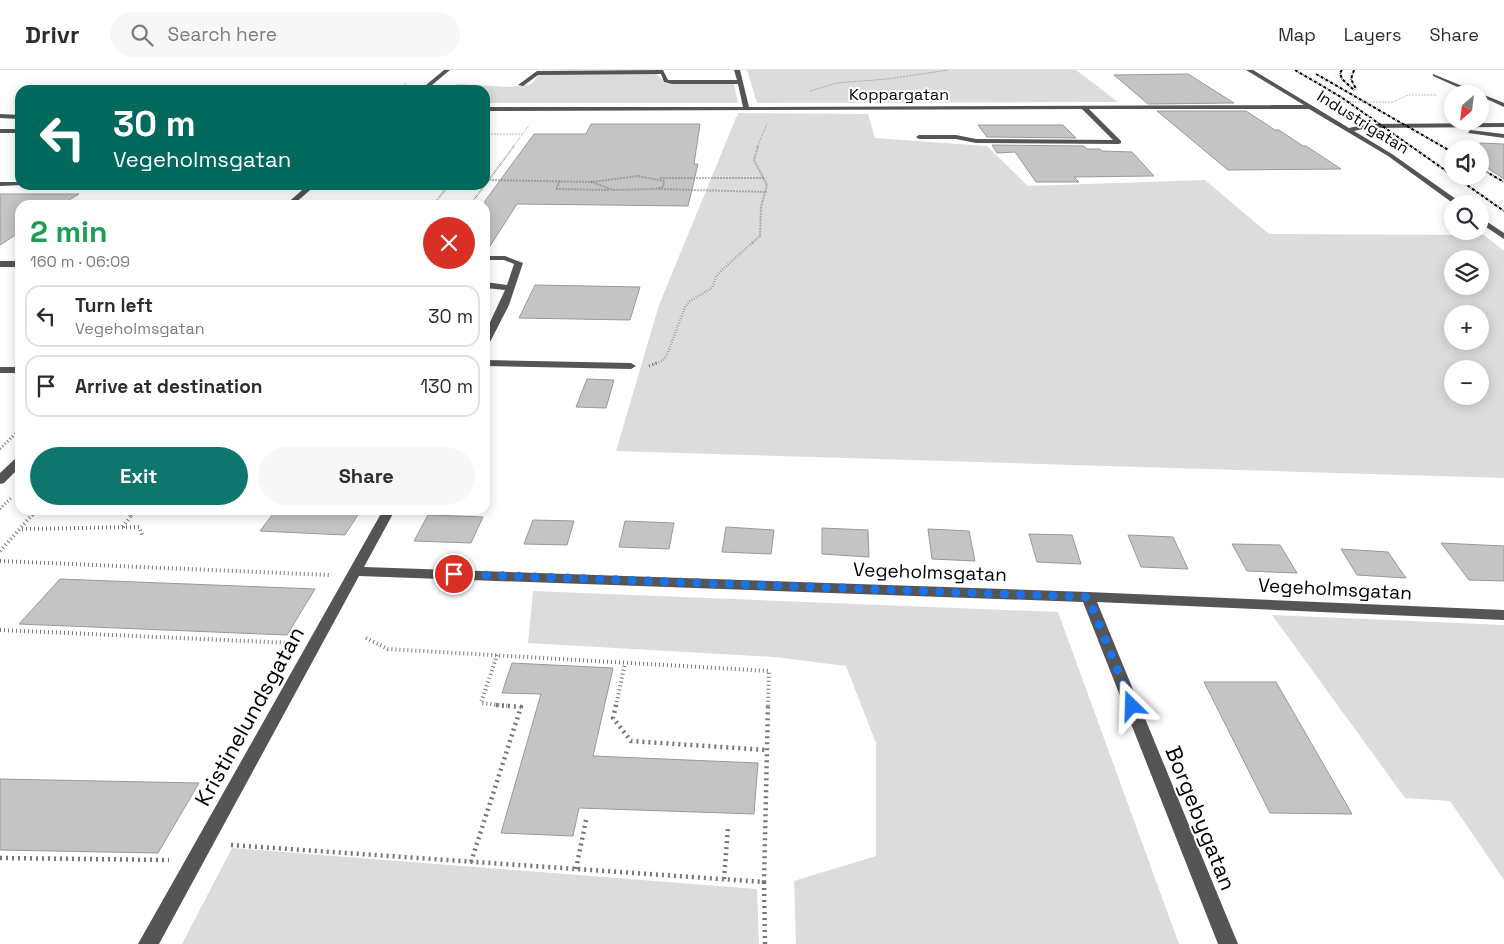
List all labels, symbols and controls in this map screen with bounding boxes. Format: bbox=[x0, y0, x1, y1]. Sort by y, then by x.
search box bbox=[110, 12, 460, 57]
text: Drivr bbox=[25, 19, 80, 50]
icon: search bbox=[128, 21, 156, 49]
text: Search here bbox=[168, 22, 277, 47]
text: Map bbox=[1278, 23, 1316, 46]
text: Layers bbox=[1344, 23, 1401, 46]
text: Share bbox=[1429, 23, 1479, 46]
street label: Koppargatan bbox=[849, 84, 949, 105]
street label: Industrigatan bbox=[1313, 85, 1413, 159]
north arrow bbox=[1444, 85, 1489, 130]
map controls bbox=[1444, 85, 1489, 405]
text: 30 m bbox=[113, 102, 196, 146]
icon: left bbox=[30, 105, 95, 170]
button: sound bbox=[1444, 140, 1489, 185]
text: Vegeholmsgatan bbox=[113, 145, 291, 173]
button: search bbox=[1444, 195, 1489, 240]
text: 2 min bbox=[30, 212, 108, 251]
button: close bbox=[423, 217, 475, 269]
button: layers bbox=[1444, 250, 1489, 295]
text: 160 m · 06:09 bbox=[30, 251, 130, 272]
text: Turn left bbox=[75, 293, 153, 318]
icon: left bbox=[32, 302, 60, 330]
text: 30 m bbox=[428, 304, 473, 329]
button: + bbox=[1444, 305, 1489, 350]
text: Vegeholmsgatan bbox=[75, 318, 205, 339]
button: − bbox=[1444, 360, 1489, 405]
icon: arrive bbox=[32, 372, 60, 400]
text: Arrive at destination bbox=[75, 374, 263, 399]
text: 130 m bbox=[420, 374, 473, 399]
button: Exit bbox=[30, 447, 248, 505]
button: Share bbox=[258, 447, 475, 505]
pin bbox=[433, 553, 475, 595]
street label: Vegeholmsgatan bbox=[853, 557, 1007, 587]
icon: arrive bbox=[440, 560, 468, 588]
street label: Vegeholmsgatan bbox=[1257, 572, 1413, 606]
street label: Kristinelundsgatan bbox=[188, 621, 310, 811]
position arrow bbox=[1105, 679, 1157, 731]
street label: Borgebygatan bbox=[1159, 742, 1243, 894]

